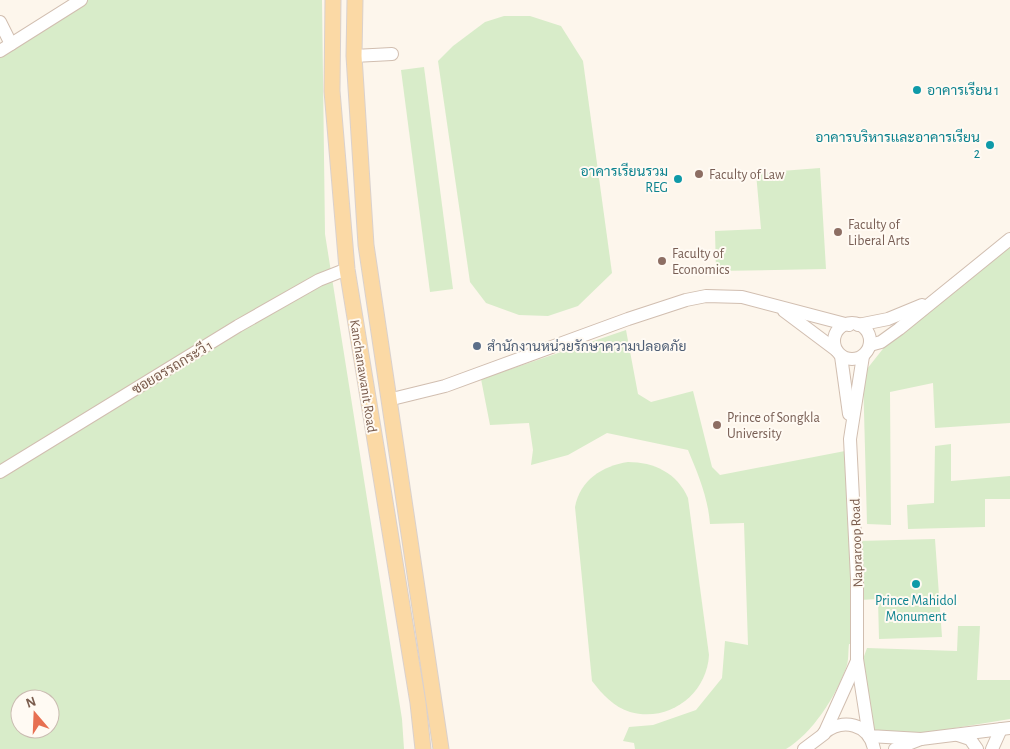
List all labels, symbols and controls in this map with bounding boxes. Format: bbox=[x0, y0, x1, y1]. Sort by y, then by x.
place label: อาคารเรียน 1 bbox=[927, 81, 999, 98]
marker: อาคารเรียน 1 bbox=[911, 84, 923, 96]
place label: อาคารบริหารเเละอาคารเรียน 2 bbox=[815, 128, 980, 161]
marker: อาคารบริหารเเละอาคารเรียน 2 bbox=[984, 139, 996, 151]
place label: อาคารเรียนรวม REG bbox=[580, 162, 668, 195]
marker: Faculty of Law bbox=[693, 168, 705, 180]
place label: Faculty of Law bbox=[709, 168, 785, 182]
marker: อาคารเรียนรวม REG bbox=[672, 173, 684, 185]
place label: Faculty of Liberal Arts bbox=[848, 218, 910, 248]
marker: Faculty of Liberal Arts bbox=[832, 226, 844, 238]
place label: Faculty of Economics bbox=[672, 247, 730, 277]
marker: Faculty of Economics bbox=[656, 255, 668, 267]
street label: Kanchanawanit Road bbox=[347, 319, 379, 434]
street label: ซอยอรรถกระวี 1 bbox=[128, 336, 215, 397]
place label: สำนักงานหน่วยรักษาความปลอดภัย bbox=[487, 339, 687, 354]
marker: สำนักงานหน่วยรักษาความปลอดภัย bbox=[471, 340, 483, 352]
place label: Prince of Songkla University bbox=[727, 411, 820, 441]
marker: Prince of Songkla University bbox=[711, 419, 723, 431]
street label: Napraroop Road bbox=[848, 498, 866, 588]
marker: Prince Mahidol Monument bbox=[910, 578, 922, 590]
place label: Prince Mahidol Monument bbox=[875, 594, 957, 624]
north arrow bbox=[10, 689, 60, 739]
text: N bbox=[24, 694, 38, 711]

